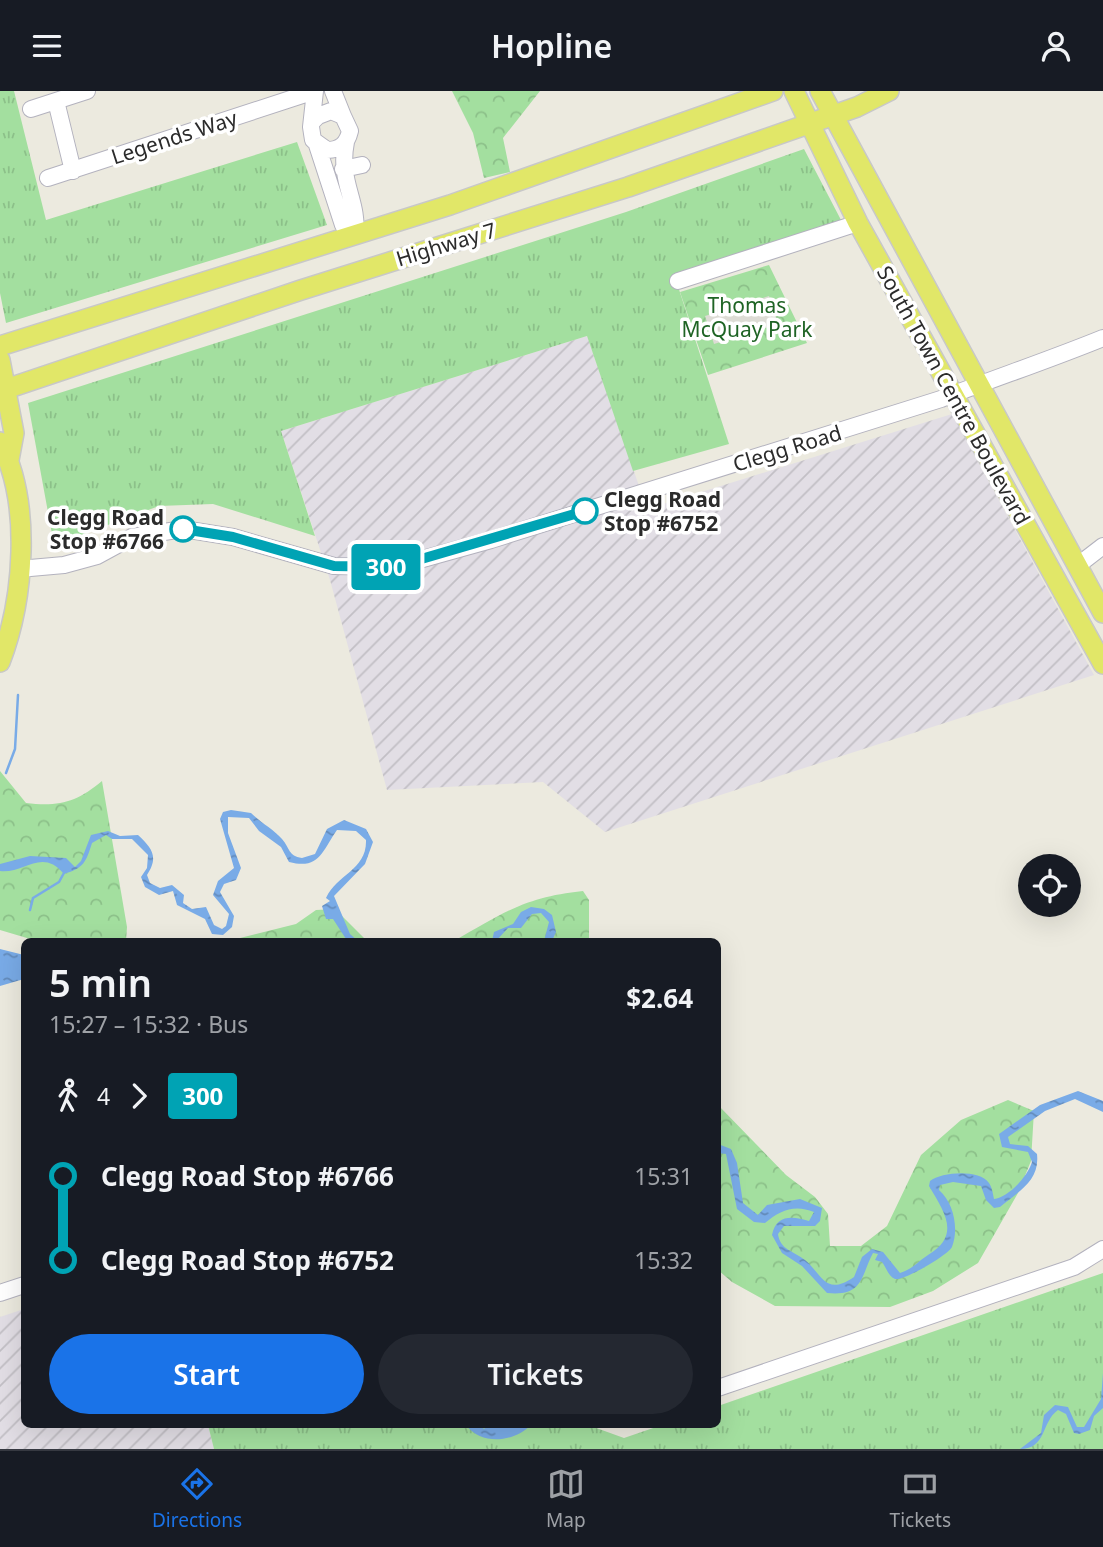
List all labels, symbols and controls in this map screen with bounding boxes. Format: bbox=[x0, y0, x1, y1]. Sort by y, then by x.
text: Hopline bbox=[491, 24, 612, 67]
icon: menu bbox=[28, 27, 66, 65]
icon: person bbox=[1037, 27, 1075, 65]
street label: Legends Way bbox=[108, 103, 241, 170]
street label: Highway 7 bbox=[392, 216, 500, 272]
street label: South Town Centre Boulevard bbox=[871, 261, 1037, 529]
park label: Thomas McQuay Park bbox=[682, 291, 813, 343]
street label: Clegg Road bbox=[729, 418, 845, 478]
place label: Clegg Road Stop #6752 bbox=[604, 485, 721, 537]
marker: Clegg Road Stop #6752 bbox=[572, 498, 598, 524]
place label: Clegg Road Stop #6766 bbox=[47, 503, 164, 555]
marker: Clegg Road Stop #6766 bbox=[170, 516, 196, 542]
line badge: 300 bbox=[346, 544, 426, 590]
text: 300 bbox=[365, 550, 407, 583]
map controls bbox=[1018, 854, 1081, 917]
button: locate bbox=[1018, 854, 1081, 917]
text: 5 min bbox=[49, 956, 152, 1008]
text: $2.64 bbox=[626, 980, 693, 1016]
text: 15:27 – 15:32 · Bus bbox=[49, 1008, 248, 1040]
icon: walk bbox=[49, 1077, 87, 1115]
icon: forward bbox=[120, 1077, 158, 1115]
text: 300 bbox=[182, 1079, 223, 1112]
text: 4 bbox=[97, 1080, 110, 1112]
text: Clegg Road Stop #6766 bbox=[101, 1158, 394, 1194]
text: 15:31 bbox=[634, 1160, 693, 1192]
text: Clegg Road Stop #6752 bbox=[101, 1242, 394, 1278]
text: 15:32 bbox=[634, 1244, 693, 1276]
button: Start bbox=[49, 1334, 364, 1414]
button: Tickets bbox=[378, 1334, 693, 1414]
tab: Directions bbox=[152, 1465, 242, 1533]
tab: Map bbox=[546, 1465, 586, 1533]
tab: Tickets bbox=[890, 1465, 951, 1533]

